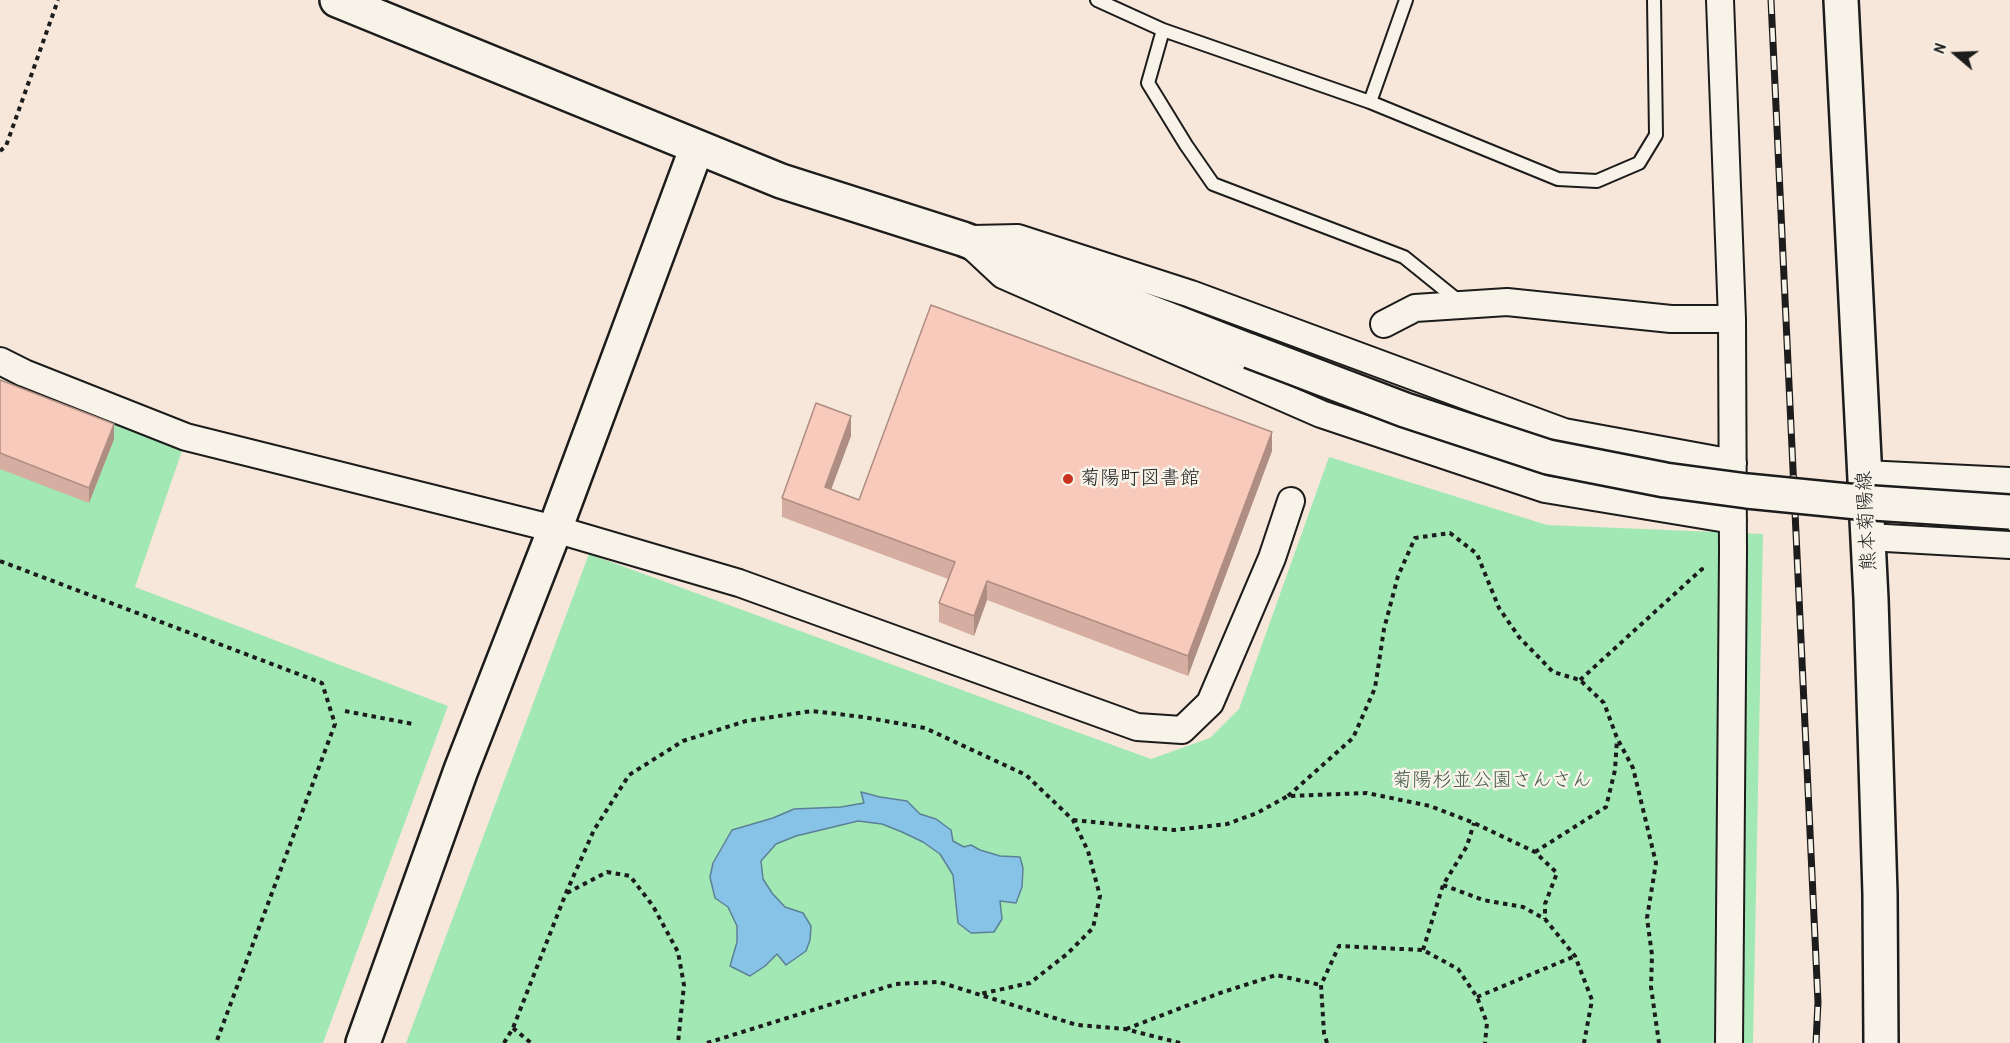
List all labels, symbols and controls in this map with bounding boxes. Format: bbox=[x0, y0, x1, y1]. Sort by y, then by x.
north arrow bbox=[1926, 24, 1986, 84]
text: N bbox=[1927, 41, 1951, 56]
place label: 菊陽町図書館 bbox=[1080, 467, 1200, 491]
street label: 熊本菊陽線 bbox=[1852, 470, 1882, 572]
marker: 菊陽町図書館 bbox=[1061, 472, 1075, 486]
park label: 菊陽杉並公園さんさん bbox=[1392, 769, 1592, 793]

